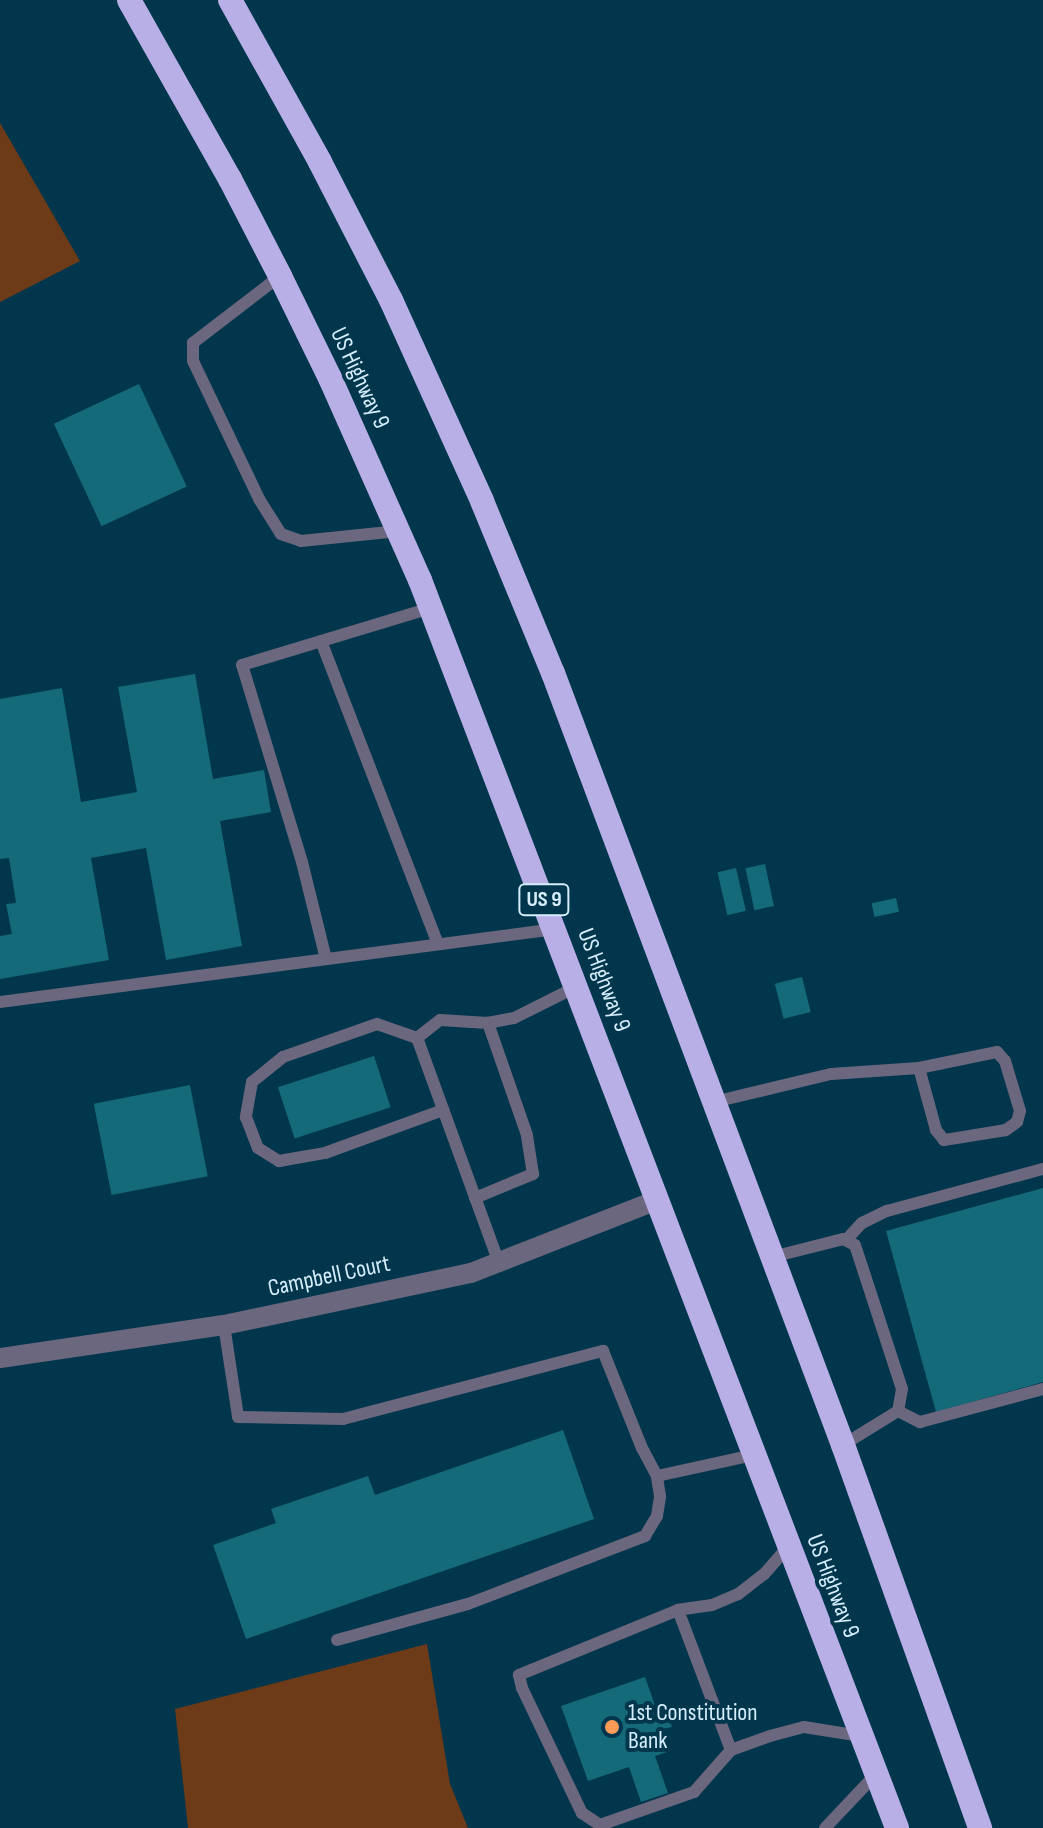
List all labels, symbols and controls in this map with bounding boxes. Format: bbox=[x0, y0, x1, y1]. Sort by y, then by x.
street label: US Highway 9 bbox=[324, 323, 396, 433]
road number: US 9 bbox=[518, 882, 570, 918]
street label: US Highway 9 bbox=[571, 924, 637, 1036]
street label: Campbell Court bbox=[265, 1249, 393, 1303]
street label: US Highway 9 bbox=[800, 1530, 866, 1642]
place label: 1st Constitution Bank bbox=[628, 1699, 758, 1755]
marker: 1st Constitution Bank bbox=[603, 1718, 621, 1736]

